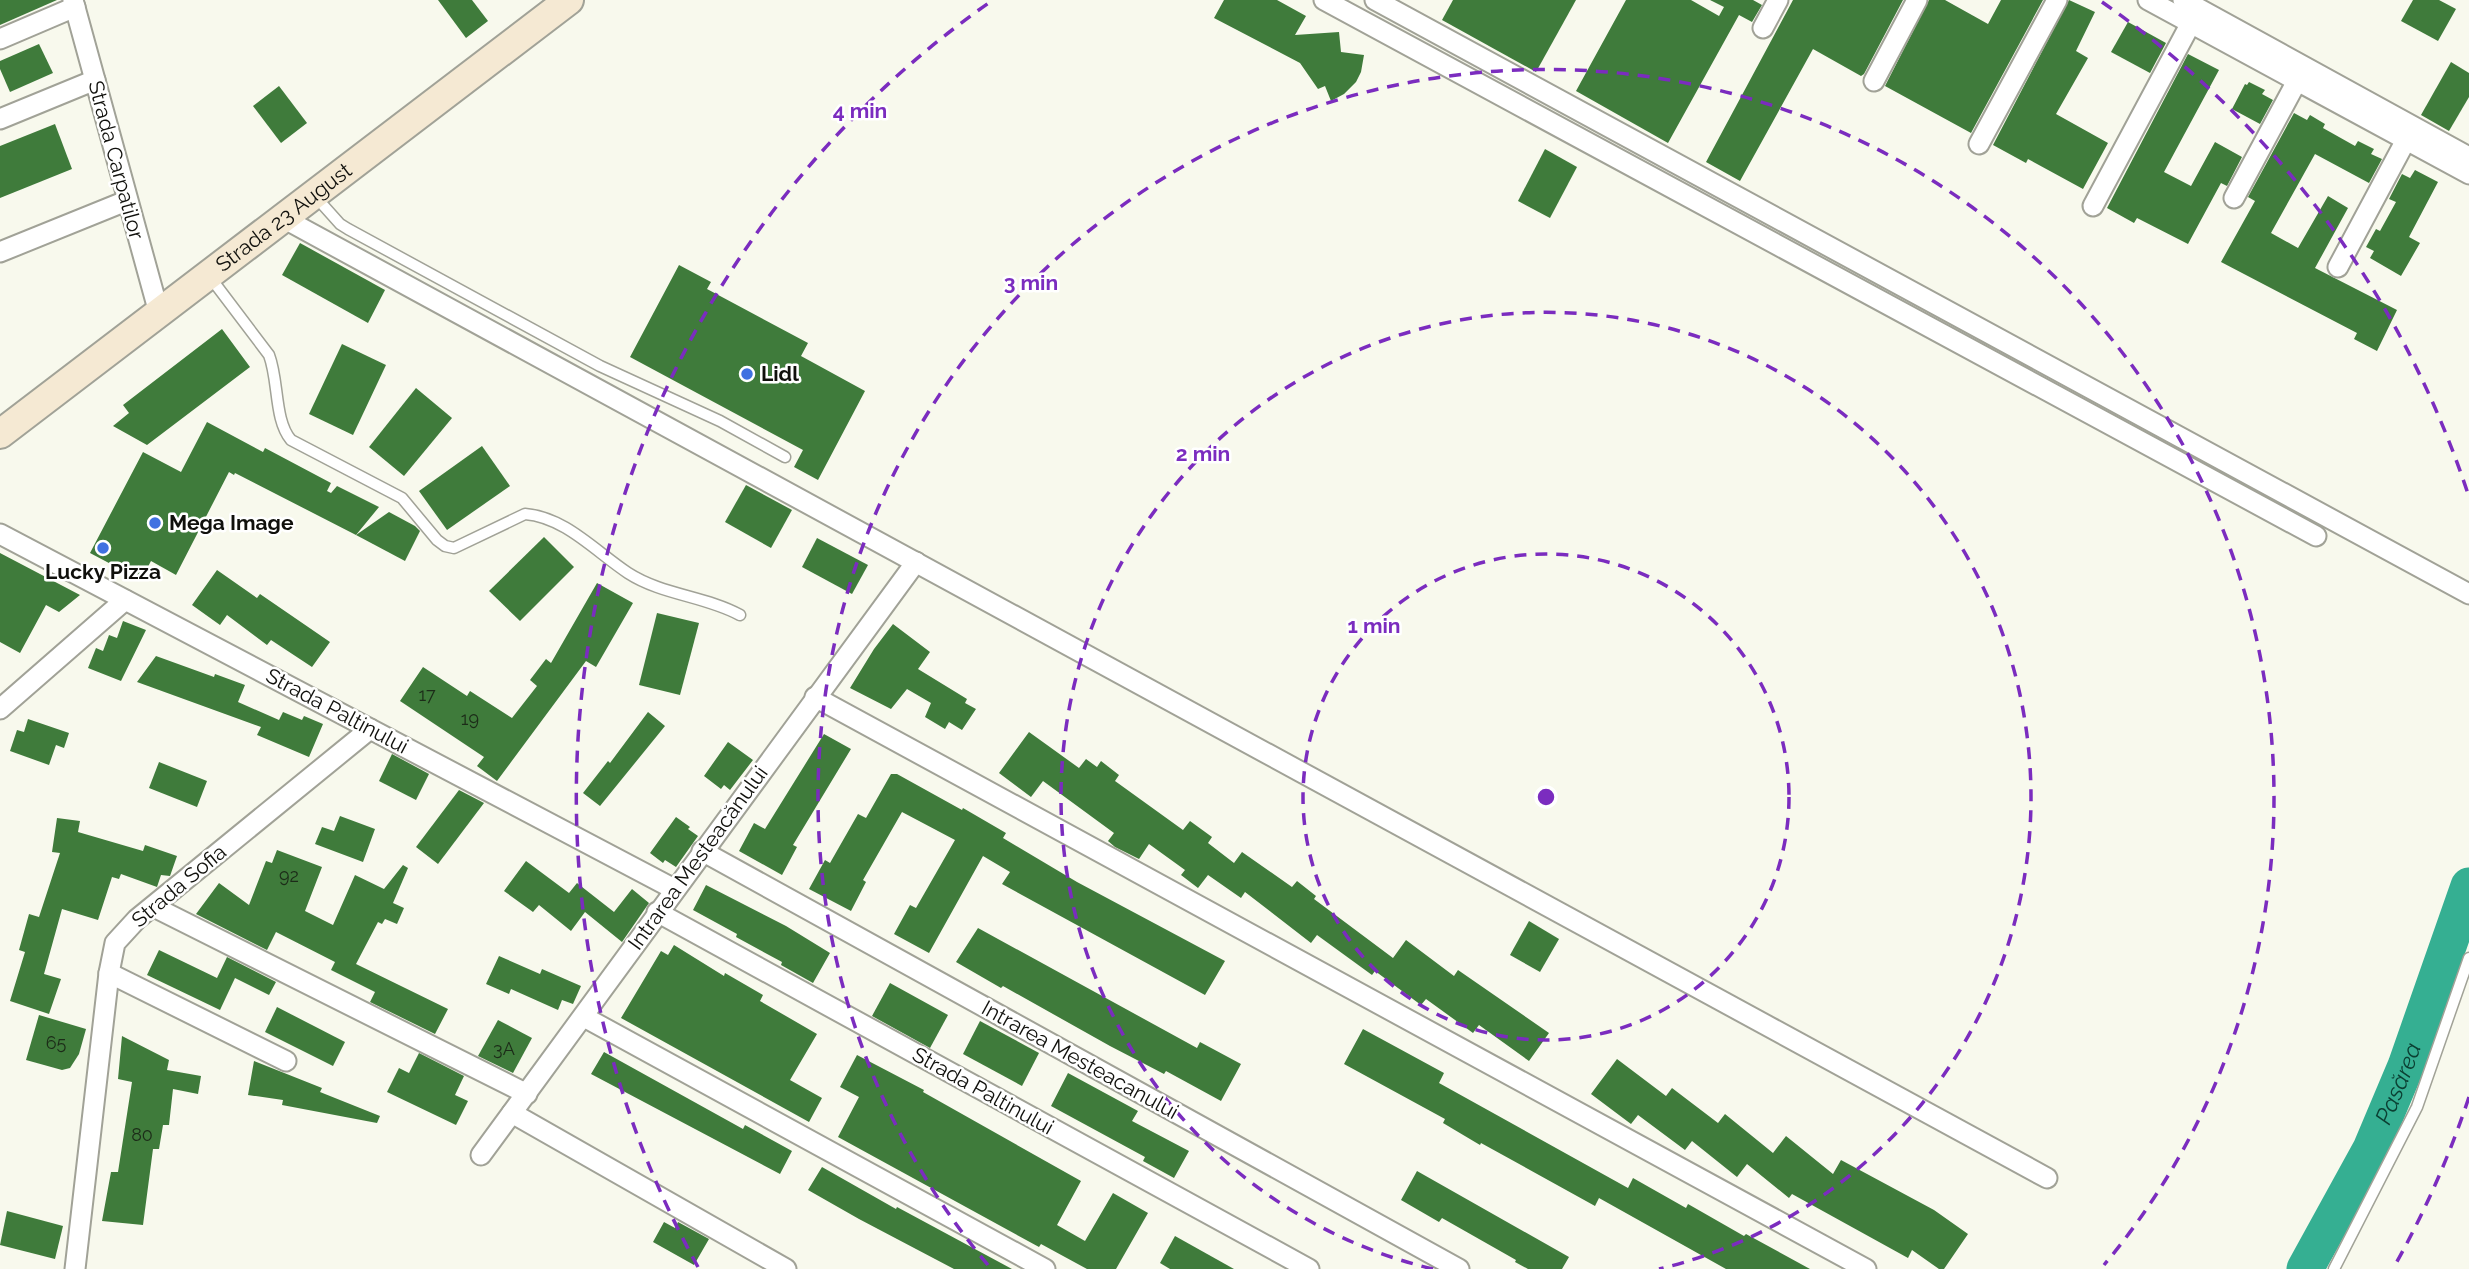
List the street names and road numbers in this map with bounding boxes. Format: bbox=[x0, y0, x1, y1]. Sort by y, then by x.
street label: Strada Carpatilor bbox=[83, 78, 150, 242]
street label: Strada 23 August bbox=[211, 157, 356, 277]
street label: Strada Paltinului bbox=[262, 663, 413, 759]
street label: Intrarea Mesteacănului bbox=[623, 761, 773, 954]
street label: Strada Sofia bbox=[126, 839, 231, 932]
street label: Intrarea Mesteacanului bbox=[977, 995, 1183, 1124]
street label: Strada Paltinului bbox=[908, 1041, 1058, 1140]

